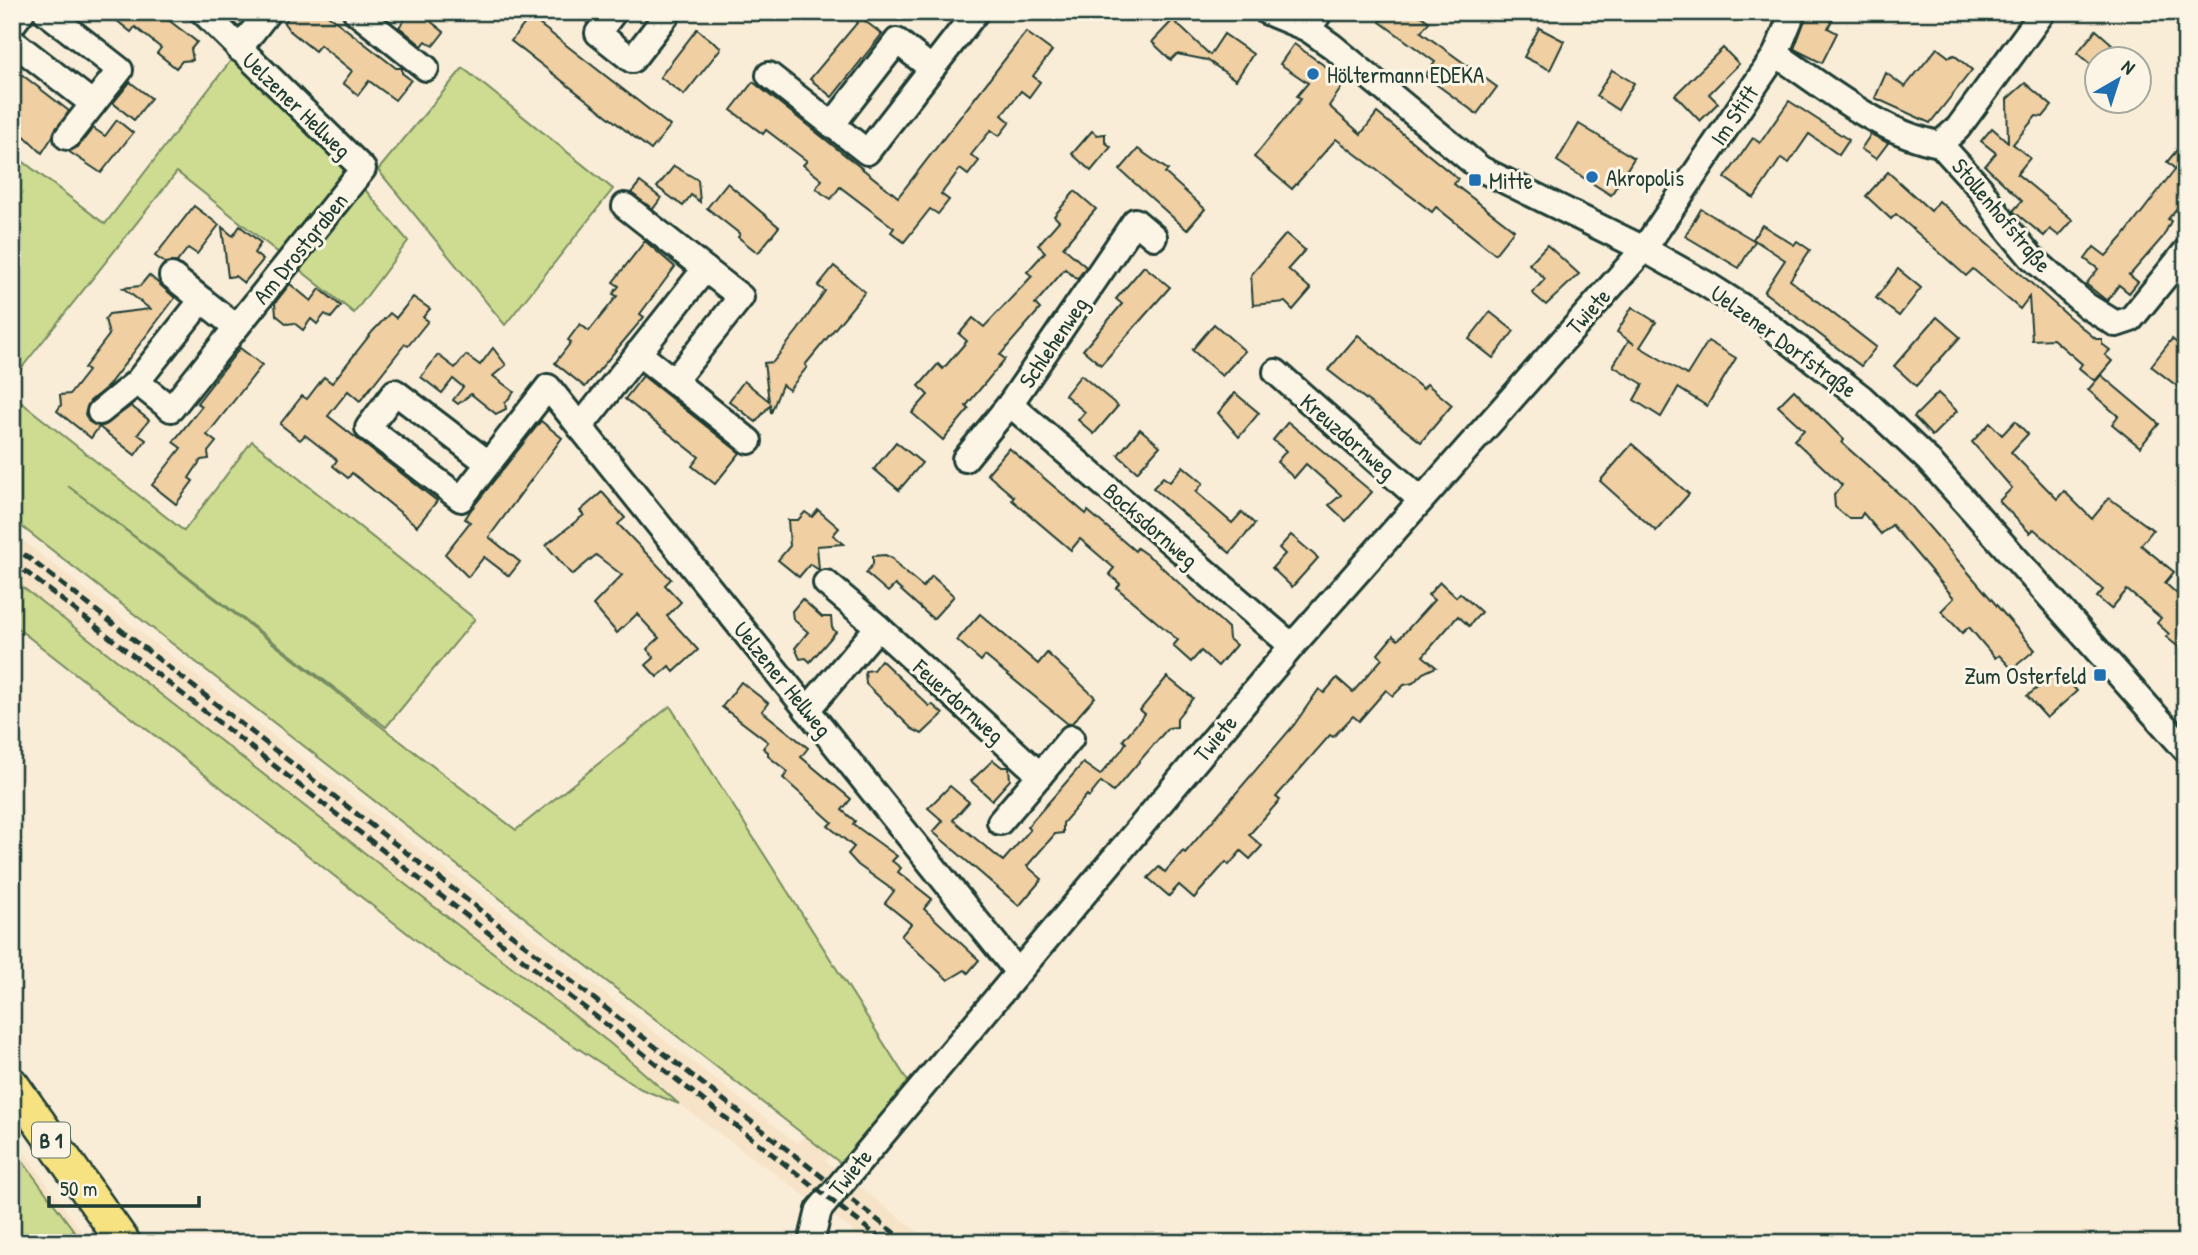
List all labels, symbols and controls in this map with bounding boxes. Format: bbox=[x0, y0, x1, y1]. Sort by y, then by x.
street label: Uelzener Hellweg bbox=[236, 45, 358, 165]
north arrow bbox=[2082, 46, 2152, 116]
text: N bbox=[2117, 54, 2141, 80]
place label: Höltermann EDEKA bbox=[1327, 59, 1484, 90]
marker: Höltermann EDEKA bbox=[1305, 66, 1321, 82]
street label: Im Stift bbox=[1703, 78, 1766, 151]
street label: Stollenhofstraße bbox=[1945, 151, 2059, 279]
place label: Akropolis bbox=[1606, 162, 1684, 193]
place label: Mitte bbox=[1489, 165, 1533, 196]
marker: Akropolis bbox=[1584, 169, 1600, 185]
marker: Mitte bbox=[1467, 172, 1483, 188]
street label: Am Drostgraben bbox=[245, 186, 355, 310]
street label: Uelzener Dorfstraße bbox=[1705, 277, 1863, 405]
street label: Twiete bbox=[1559, 281, 1617, 341]
street label: Schlehenweg bbox=[1011, 290, 1095, 394]
street label: Kreuzdornweg bbox=[1294, 386, 1402, 486]
street label: Bocksdornweg bbox=[1097, 475, 1205, 575]
street label: Uelzener Hellweg bbox=[727, 615, 839, 743]
street label: Feuerdornweg bbox=[906, 651, 1011, 750]
place label: Zum Osterfeld bbox=[1964, 660, 2086, 691]
marker: Zum Osterfeld bbox=[2092, 667, 2108, 683]
street label: Twiete bbox=[1186, 708, 1244, 768]
road number: B 1 bbox=[32, 1122, 70, 1158]
street label: Twiete bbox=[821, 1142, 879, 1202]
scale bar bbox=[49, 1164, 200, 1208]
text: 50 m bbox=[60, 1174, 97, 1203]

